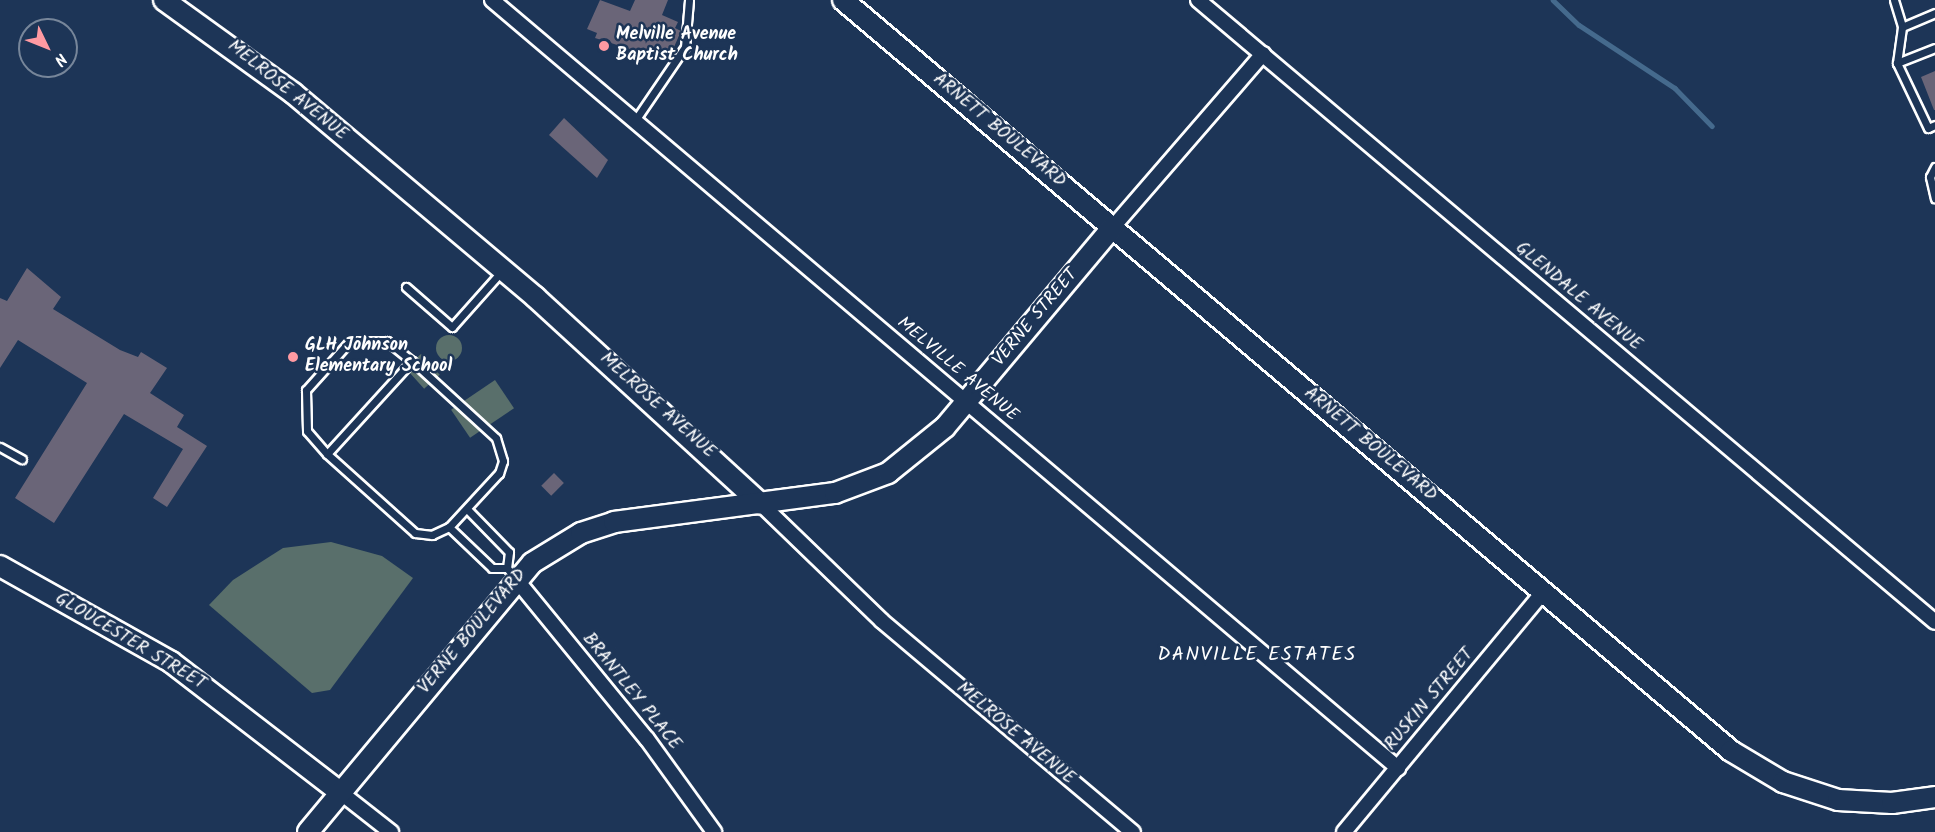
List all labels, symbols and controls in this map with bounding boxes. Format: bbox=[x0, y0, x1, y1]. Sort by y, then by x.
north arrow bbox=[18, 18, 78, 78]
place label: Melville Avenue Baptist Church bbox=[616, 25, 738, 68]
street label: MELROSE AVENUE bbox=[223, 36, 351, 146]
marker: Melville Avenue Baptist Church bbox=[597, 39, 611, 53]
text: N bbox=[47, 47, 73, 71]
street label: ARNETT BOULEVARD bbox=[928, 69, 1070, 193]
street label: GLENDALE AVENUE bbox=[1510, 238, 1646, 356]
street label: VERNE STREET bbox=[989, 265, 1083, 371]
street label: MELVILLE AVENUE bbox=[892, 313, 1022, 427]
place label: GLH Johnson Elementary School bbox=[305, 336, 452, 378]
street label: MELROSE AVENUE bbox=[595, 348, 719, 464]
marker: GLH Johnson Elementary School bbox=[286, 350, 300, 364]
street label: ARNETT BOULEVARD bbox=[1299, 383, 1441, 507]
street label: VERNE BOULEVARD bbox=[414, 565, 532, 699]
street label: GLOUCESTER STREET bbox=[51, 589, 209, 695]
street label: BRANTLEY PLACE bbox=[577, 629, 685, 755]
district label: DANVILLE ESTATES bbox=[1157, 643, 1357, 667]
street label: RUSKIN STREET bbox=[1381, 644, 1479, 756]
street label: MELROSE AVENUE bbox=[951, 678, 1079, 790]

